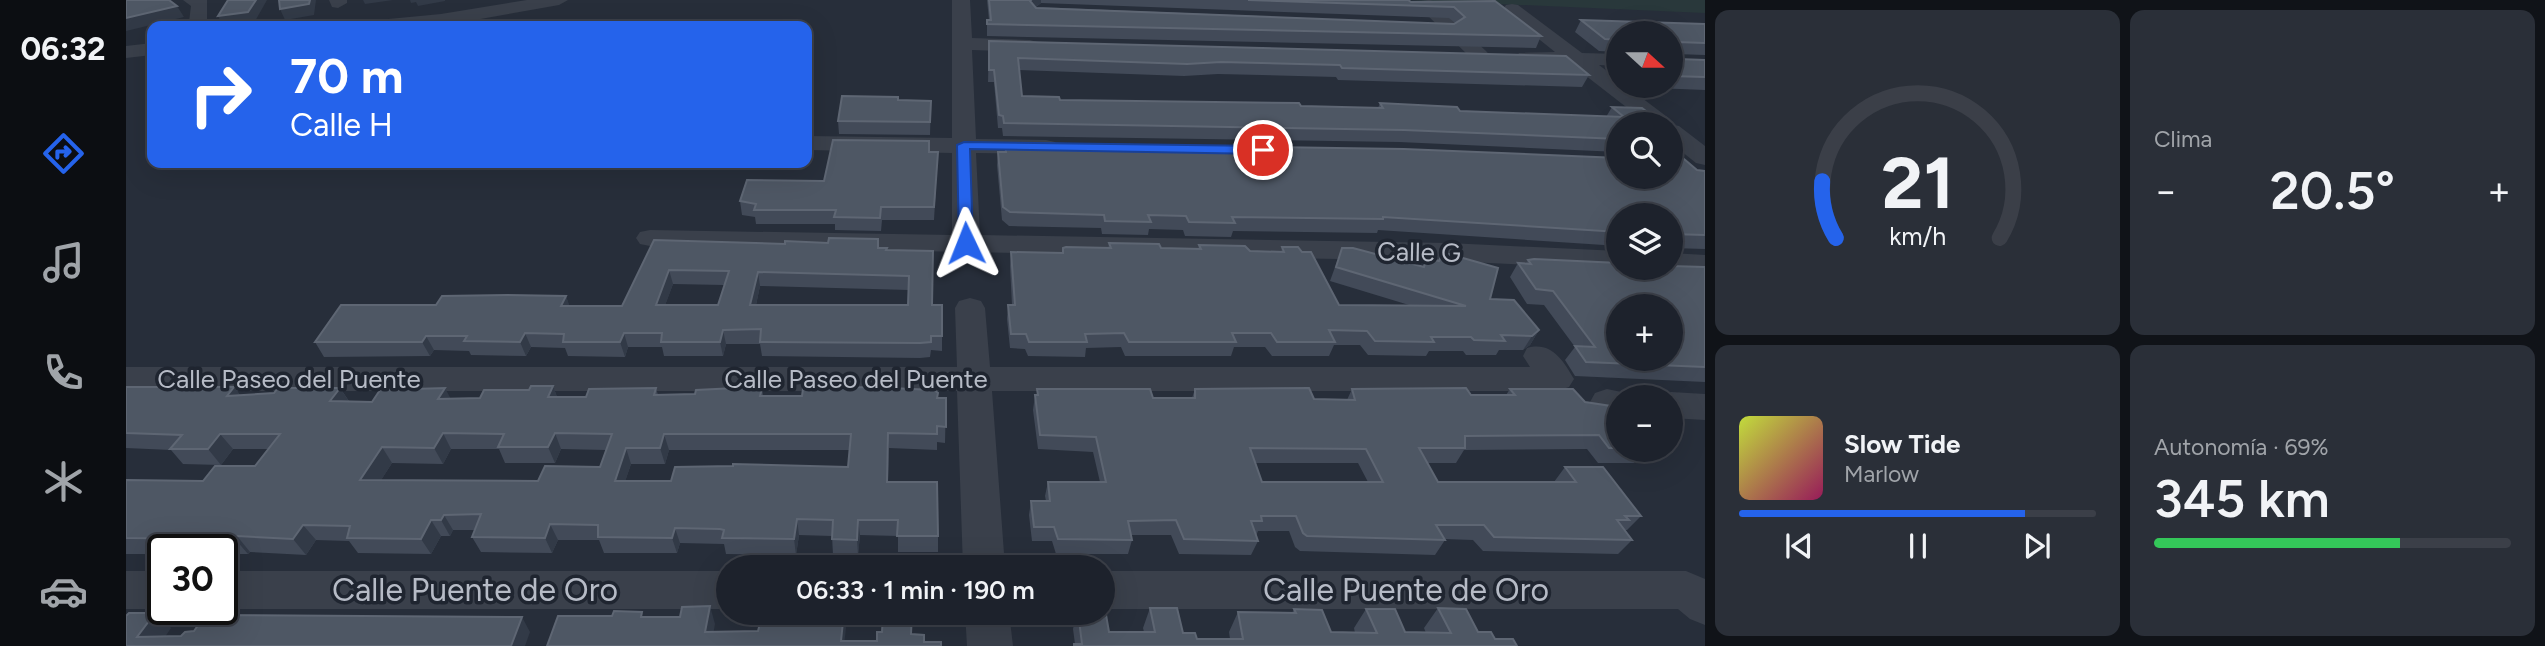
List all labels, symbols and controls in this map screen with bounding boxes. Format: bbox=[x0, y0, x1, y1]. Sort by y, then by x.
north arrow bbox=[1606, 21, 1684, 98]
map controls bbox=[1606, 21, 1683, 462]
text: 06:32 bbox=[20, 30, 106, 68]
text: 70 m bbox=[290, 46, 403, 105]
icon: right bbox=[175, 49, 266, 140]
text: Calle H bbox=[290, 106, 393, 144]
button: search bbox=[1606, 112, 1683, 189]
pin bbox=[1233, 120, 1293, 180]
text: Clima bbox=[2154, 125, 2212, 153]
icon: directions bbox=[39, 129, 88, 178]
icon: arrive bbox=[1244, 131, 1282, 169]
text: 21 bbox=[1881, 140, 1954, 227]
text: 20.5° bbox=[2270, 160, 2395, 222]
text: − bbox=[2154, 168, 2178, 214]
text: + bbox=[2487, 168, 2511, 214]
button: layers bbox=[1606, 203, 1683, 280]
position arrow bbox=[929, 206, 1003, 280]
text: km/h bbox=[1889, 221, 1946, 251]
street label: Calle G bbox=[1377, 235, 1461, 269]
icon: music bbox=[39, 238, 88, 287]
button: + bbox=[1606, 294, 1683, 371]
icon: phone bbox=[39, 348, 88, 397]
street label: Calle Paseo del Puente bbox=[157, 363, 421, 395]
street label: Calle Paseo del Puente bbox=[724, 363, 988, 395]
button: − bbox=[1606, 385, 1683, 462]
text: Slow Tide bbox=[1844, 428, 1960, 460]
text: Autonomía · 69% bbox=[2154, 433, 2329, 461]
icon: climate bbox=[39, 457, 88, 506]
text: Marlow bbox=[1844, 460, 1919, 488]
text: 345 km bbox=[2154, 468, 2330, 530]
icon: previous bbox=[1780, 527, 1818, 565]
icon: pause bbox=[1899, 527, 1937, 565]
icon: next bbox=[2018, 527, 2056, 565]
speed limit sign: 30 bbox=[147, 534, 238, 625]
icon: car bbox=[39, 567, 88, 616]
street label: Calle Puente de Oro bbox=[332, 571, 618, 609]
street label: Calle Puente de Oro bbox=[1263, 571, 1549, 609]
text: 06:33 · 1 min · 190 m bbox=[796, 574, 1035, 606]

